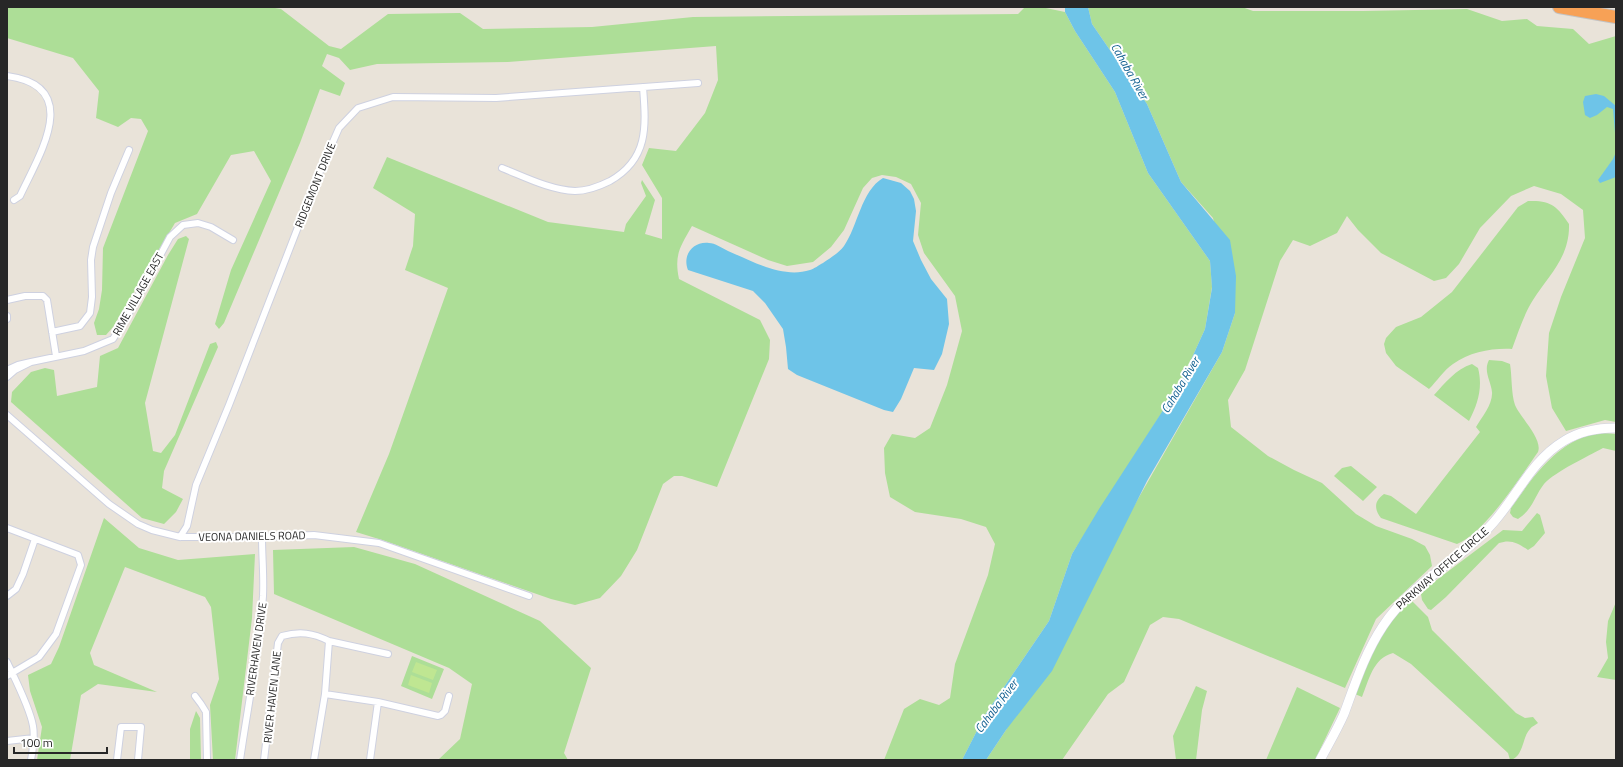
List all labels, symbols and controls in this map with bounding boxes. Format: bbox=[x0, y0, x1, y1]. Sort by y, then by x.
water label: Cahaba River bbox=[1106, 39, 1155, 105]
street label: RIDGEMONT DRIVE bbox=[291, 140, 339, 230]
street label: RIME VILLAGE EAST bbox=[108, 249, 168, 339]
water label: Cahaba River bbox=[1156, 351, 1205, 417]
street label: PARKWAY OFFICE CIRCLE bbox=[1392, 523, 1492, 613]
street label: VEONA DANIELS ROAD bbox=[198, 527, 306, 545]
street label: RIVERHAVEN DRIVE bbox=[242, 601, 270, 697]
street label: RIVER HAVEN LANE bbox=[259, 650, 285, 744]
water label: Cahaba River bbox=[970, 674, 1024, 737]
scale bar bbox=[14, 729, 107, 755]
text: 100 m bbox=[20, 733, 53, 752]

